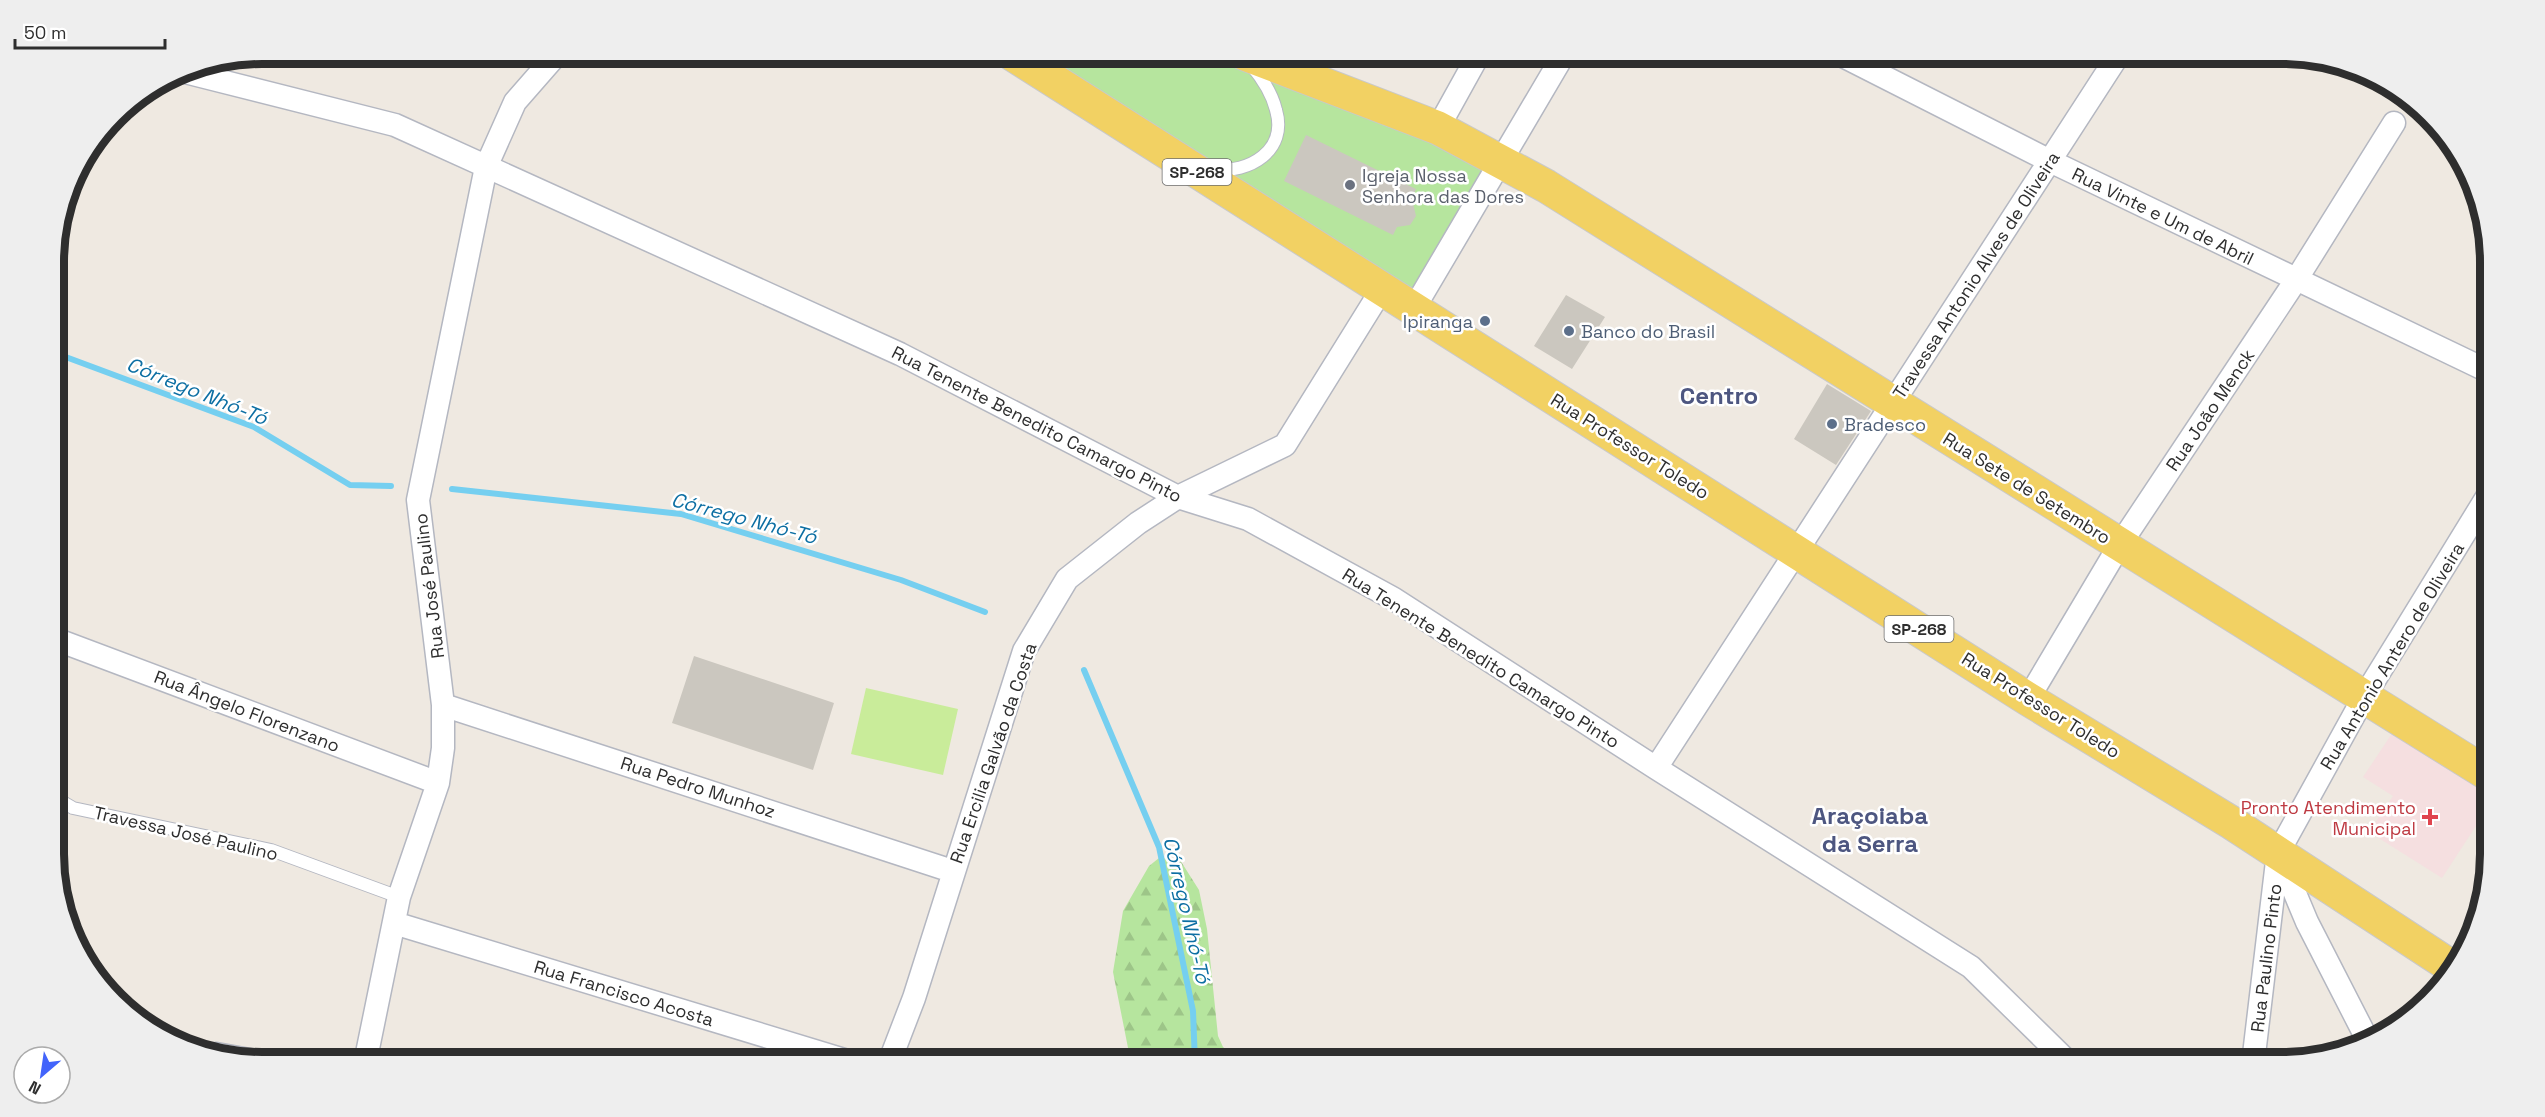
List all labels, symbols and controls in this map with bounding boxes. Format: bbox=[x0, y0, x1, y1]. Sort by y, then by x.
scale bar bbox=[15, 12, 165, 50]
text: 50 m bbox=[24, 21, 66, 44]
street label: Travessa Antonio Alves de Oliveira bbox=[1887, 147, 2065, 403]
road number: SP-268 bbox=[1162, 159, 1232, 185]
street label: Rua Vinte e Um de Abril bbox=[2068, 162, 2258, 270]
place label: Igreja Nossa Senhora das Dores bbox=[1362, 164, 1524, 208]
marker: Igreja Nossa Senhora das Dores bbox=[1343, 178, 1357, 192]
place label: Ipiranga bbox=[1403, 310, 1473, 333]
marker: Ipiranga bbox=[1478, 314, 1492, 328]
place label: Banco do Brasil bbox=[1581, 320, 1715, 343]
marker: Banco do Brasil bbox=[1562, 324, 1576, 338]
street label: Rua Tenente Benedito Camargo Pinto bbox=[888, 341, 1186, 507]
street label: Rua João Menck bbox=[2161, 344, 2259, 475]
water label: Córrego Nhó-Tó bbox=[123, 351, 272, 431]
district label: Centro bbox=[1680, 380, 1758, 411]
street label: Rua Professor Toledo bbox=[1547, 388, 1713, 504]
place label: Bradesco bbox=[1844, 413, 1926, 436]
marker: Bradesco bbox=[1825, 417, 1839, 431]
street label: Rua Sete de Setembro bbox=[1939, 427, 2115, 549]
water label: Córrego Nhó-Tó bbox=[668, 486, 820, 550]
street label: Rua José Paulino bbox=[409, 512, 449, 660]
street label: Rua Antonio Antero de Oliveira bbox=[2315, 538, 2469, 774]
street label: Rua Tenente Benedito Camargo Pinto bbox=[1338, 563, 1624, 753]
road number: SP-268 bbox=[1884, 616, 1954, 642]
street label: Rua Ercilia Galvão da Costa bbox=[944, 640, 1042, 866]
street label: Rua Professor Toledo bbox=[1958, 647, 2124, 763]
street label: Rua Ângelo Florenzano bbox=[151, 665, 343, 757]
street label: Rua Pedro Munhoz bbox=[618, 751, 778, 823]
place label: Pronto Atendimento Municipal bbox=[2241, 796, 2416, 840]
district label: Araçoiaba da Serra bbox=[1812, 800, 1928, 859]
street label: Travessa José Paulino bbox=[92, 801, 280, 865]
marker: Pronto Atendimento Municipal bbox=[2421, 808, 2439, 826]
water label: Córrego Nhó-Tó bbox=[1158, 834, 1217, 986]
street label: Rua Paulino Pinto bbox=[2245, 882, 2287, 1034]
street label: Rua Francisco Acosta bbox=[531, 955, 717, 1031]
north arrow bbox=[12, 1045, 72, 1105]
text: N bbox=[25, 1076, 45, 1099]

